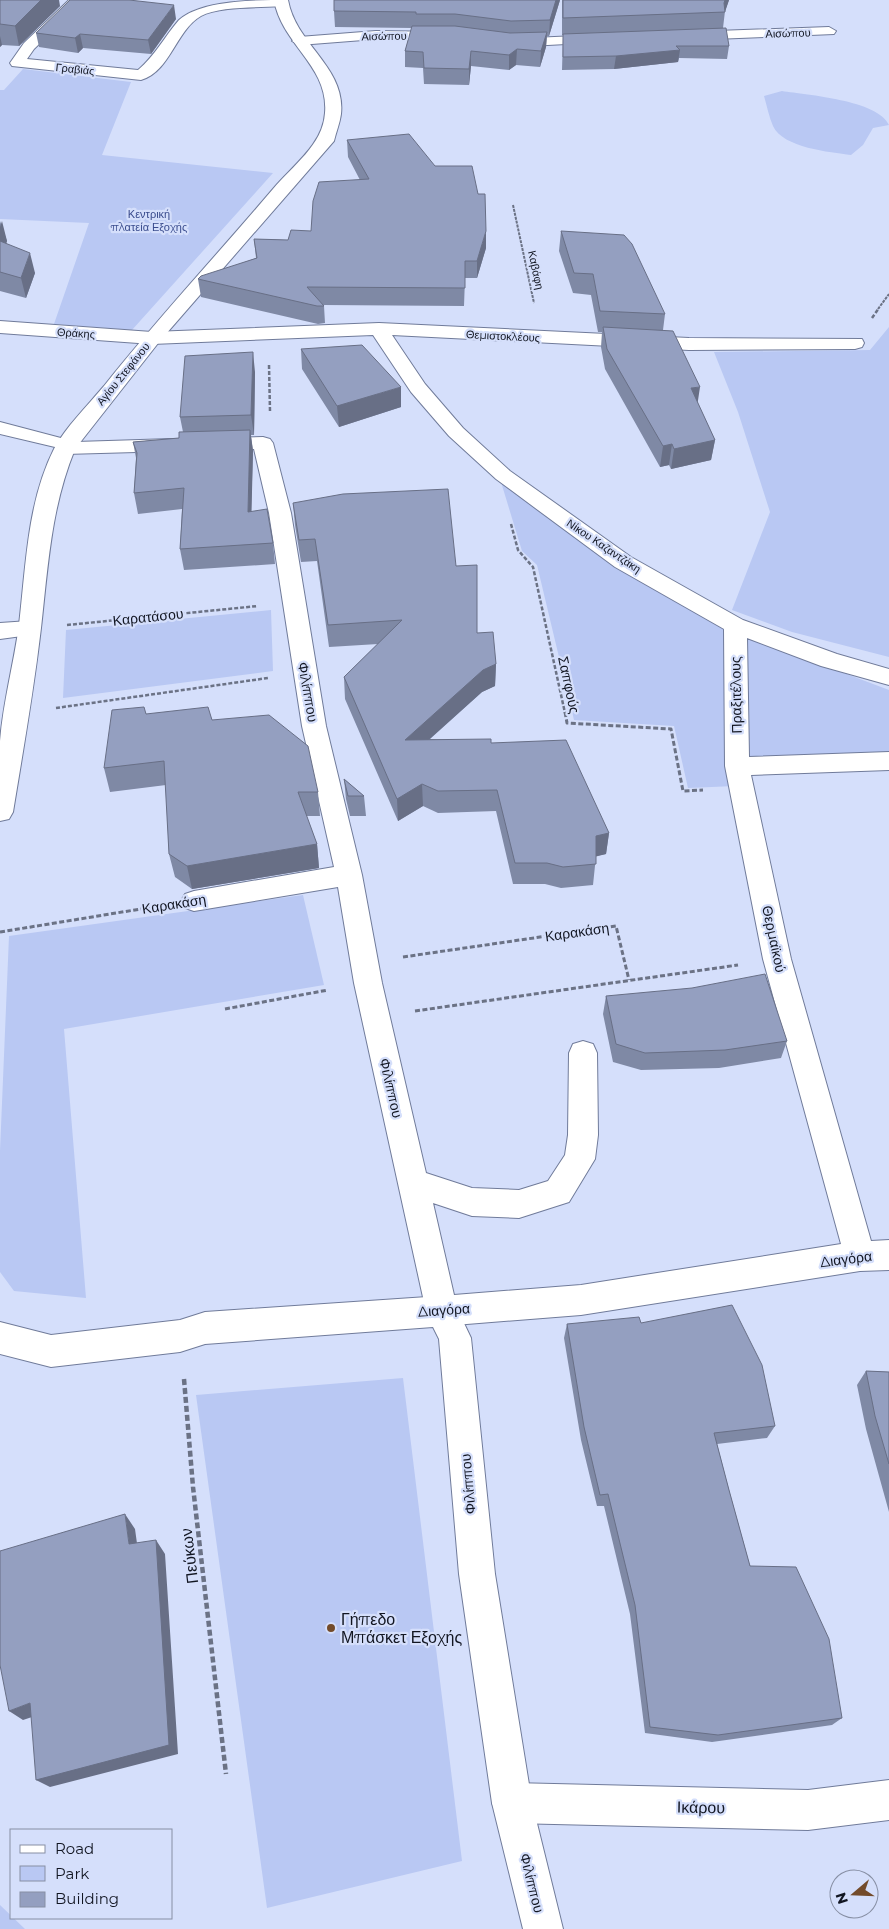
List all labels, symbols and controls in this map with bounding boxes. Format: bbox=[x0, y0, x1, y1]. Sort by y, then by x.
street label: Αισώπου bbox=[765, 25, 811, 41]
street label: Αισώπου bbox=[361, 29, 407, 43]
street label: Γραβιάς bbox=[55, 60, 95, 78]
park label: Κεντρική πλατεία Εξοχής bbox=[110, 207, 187, 234]
street label: Καβάφη bbox=[525, 249, 547, 291]
street label: Θράκης bbox=[57, 325, 95, 341]
street label: Θεμιστοκλέους bbox=[466, 327, 540, 345]
street label: Αγίου Στεφάνου bbox=[93, 340, 153, 408]
street label: Νίκου Καζαντζάκη bbox=[564, 516, 644, 576]
street label: Καρατάσου bbox=[112, 604, 184, 630]
street label: Σαπφούς bbox=[554, 655, 584, 716]
street label: Πραξιτέλους bbox=[726, 656, 746, 734]
street label: Φιλίππου bbox=[294, 661, 322, 723]
street label: Καρακάση bbox=[141, 890, 207, 918]
street label: Θερμαϊκού bbox=[758, 904, 790, 974]
street label: Καρακάση bbox=[544, 919, 610, 945]
street label: Φιλίππου bbox=[375, 1056, 407, 1120]
street label: Διαγόρα bbox=[819, 1247, 873, 1271]
street label: Διαγόρα bbox=[417, 1299, 471, 1321]
street label: Φιλίππου bbox=[456, 1453, 480, 1515]
street label: Πεύκων bbox=[177, 1527, 202, 1585]
place label: Γήπεδο Μπάσκετ Εξοχής bbox=[341, 1610, 462, 1647]
marker: Γήπεδο Μπάσκετ Εξοχής bbox=[325, 1622, 337, 1634]
street label: Ικάρου bbox=[677, 1798, 725, 1817]
legend bbox=[10, 1829, 172, 1919]
text: Road bbox=[55, 1839, 94, 1858]
street label: Φιλίππου bbox=[516, 1851, 548, 1915]
text: Park bbox=[55, 1864, 89, 1883]
north arrow bbox=[829, 1869, 879, 1919]
text: Building bbox=[55, 1889, 119, 1908]
text: N bbox=[831, 1890, 852, 1907]

